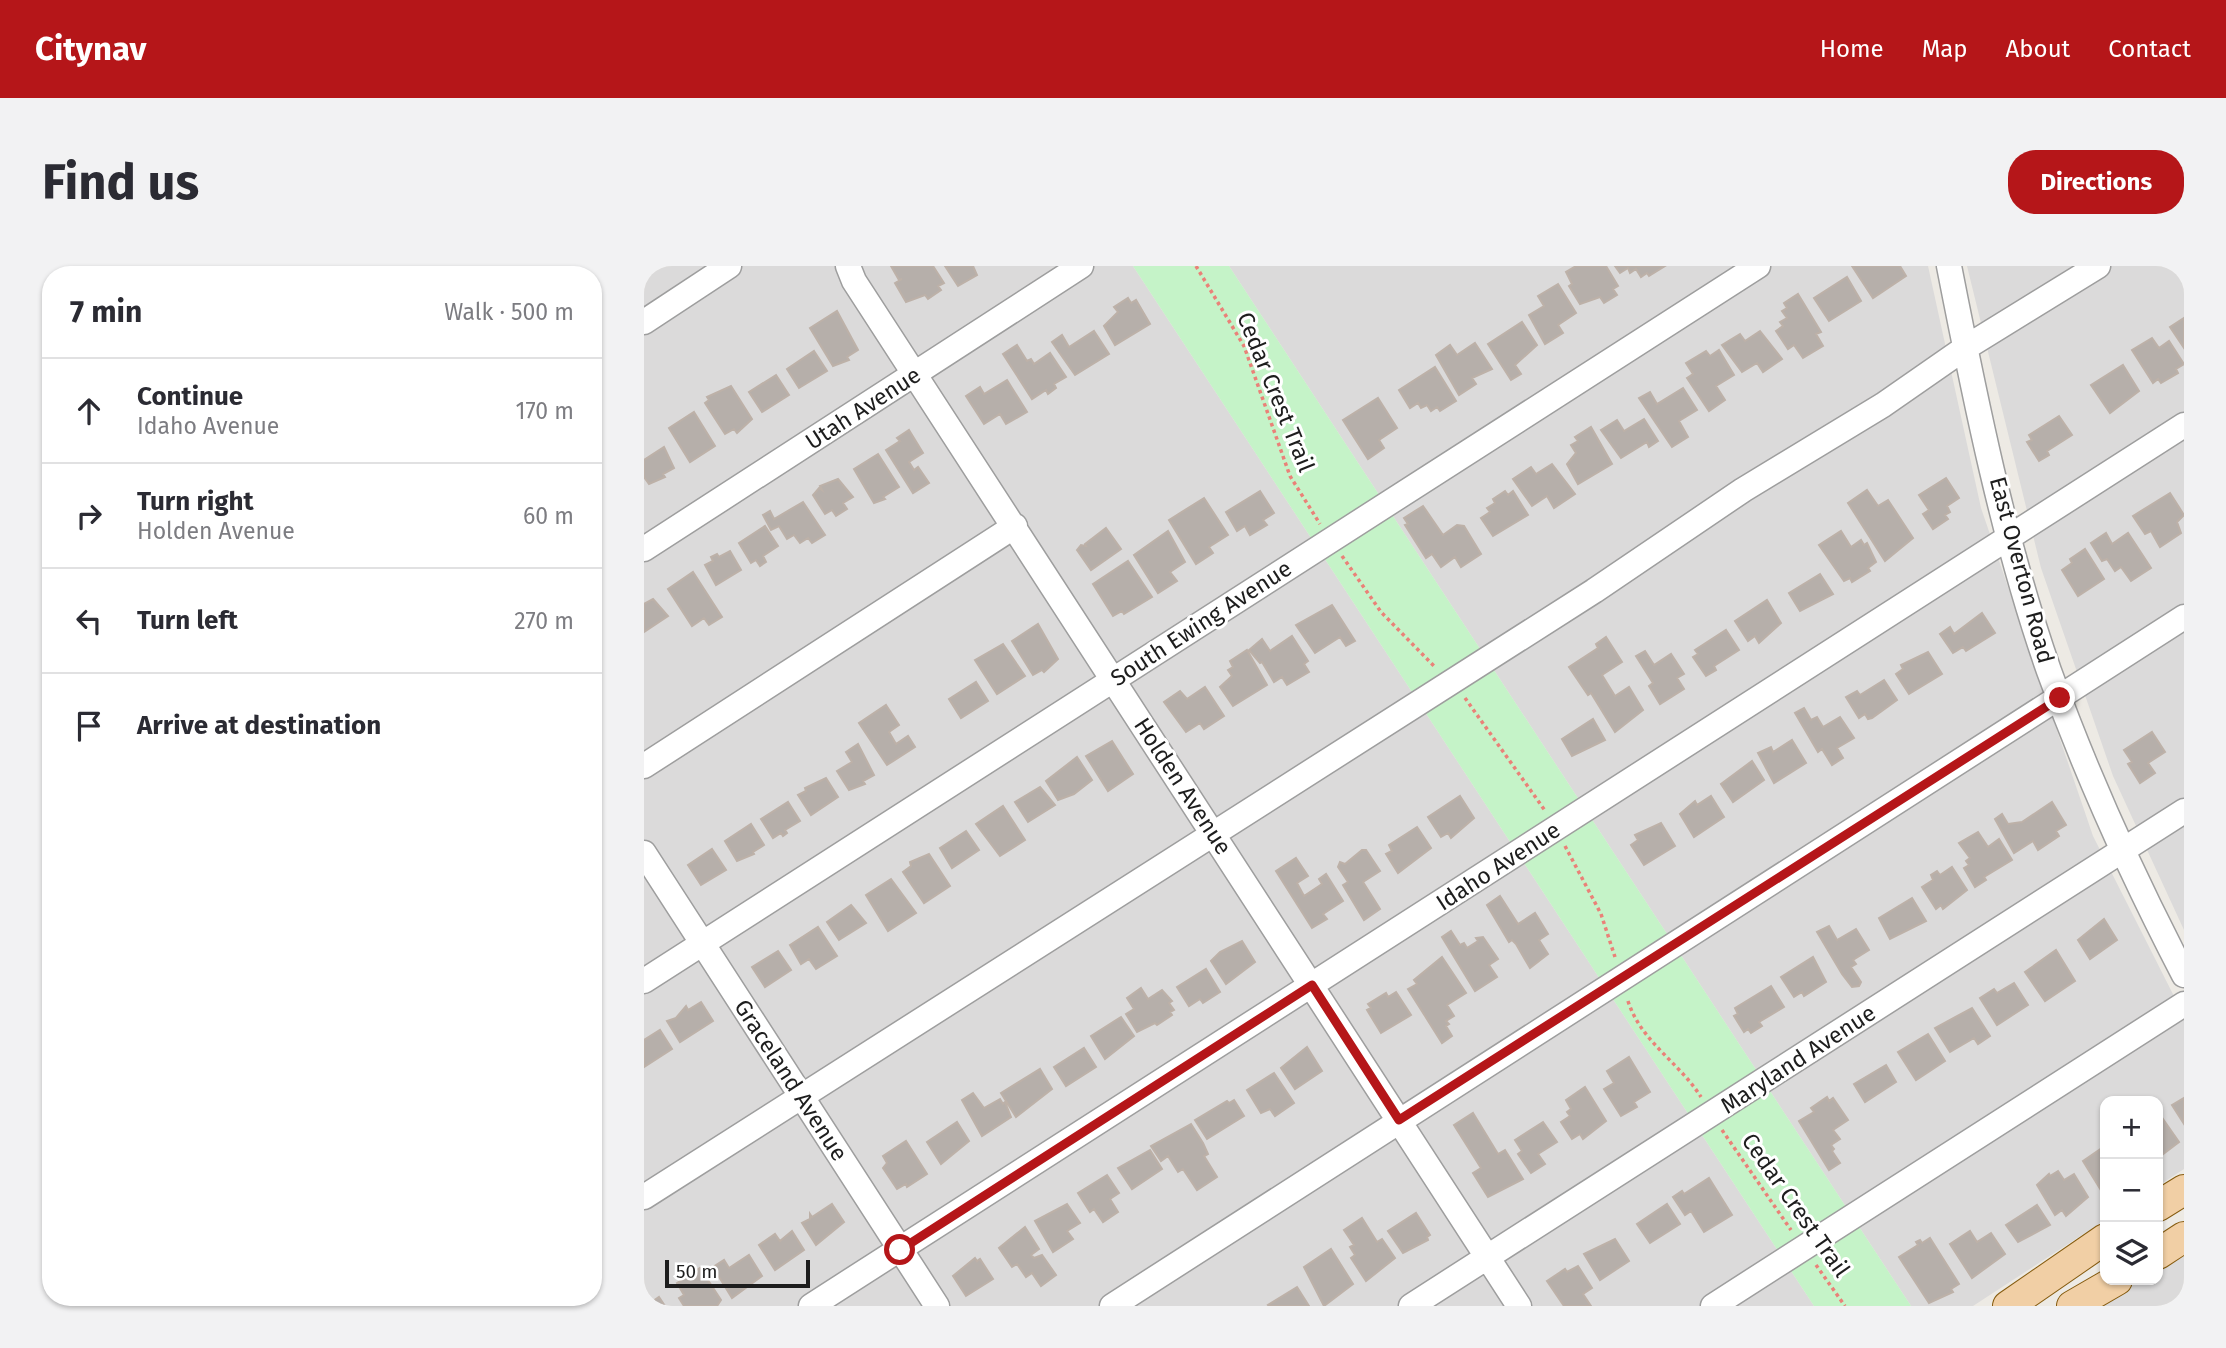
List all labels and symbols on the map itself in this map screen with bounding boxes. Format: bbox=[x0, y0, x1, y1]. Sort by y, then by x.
street label: Cedar Crest Trail bbox=[1231, 308, 1321, 476]
street label: Utah Avenue bbox=[800, 360, 926, 456]
street label: East Overton Road bbox=[1984, 474, 2060, 666]
street label: South Ewing Avenue bbox=[1105, 554, 1297, 692]
route end bbox=[2044, 682, 2075, 713]
street label: Holden Avenue bbox=[1128, 712, 1238, 860]
street label: Idaho Avenue bbox=[1431, 815, 1565, 917]
street label: Graceland Avenue bbox=[728, 994, 854, 1166]
street label: Maryland Avenue bbox=[1715, 998, 1881, 1120]
street label: Cedar Crest Trail bbox=[1736, 1128, 1856, 1283]
route start bbox=[884, 1234, 915, 1265]
scale bar bbox=[665, 1257, 810, 1289]

